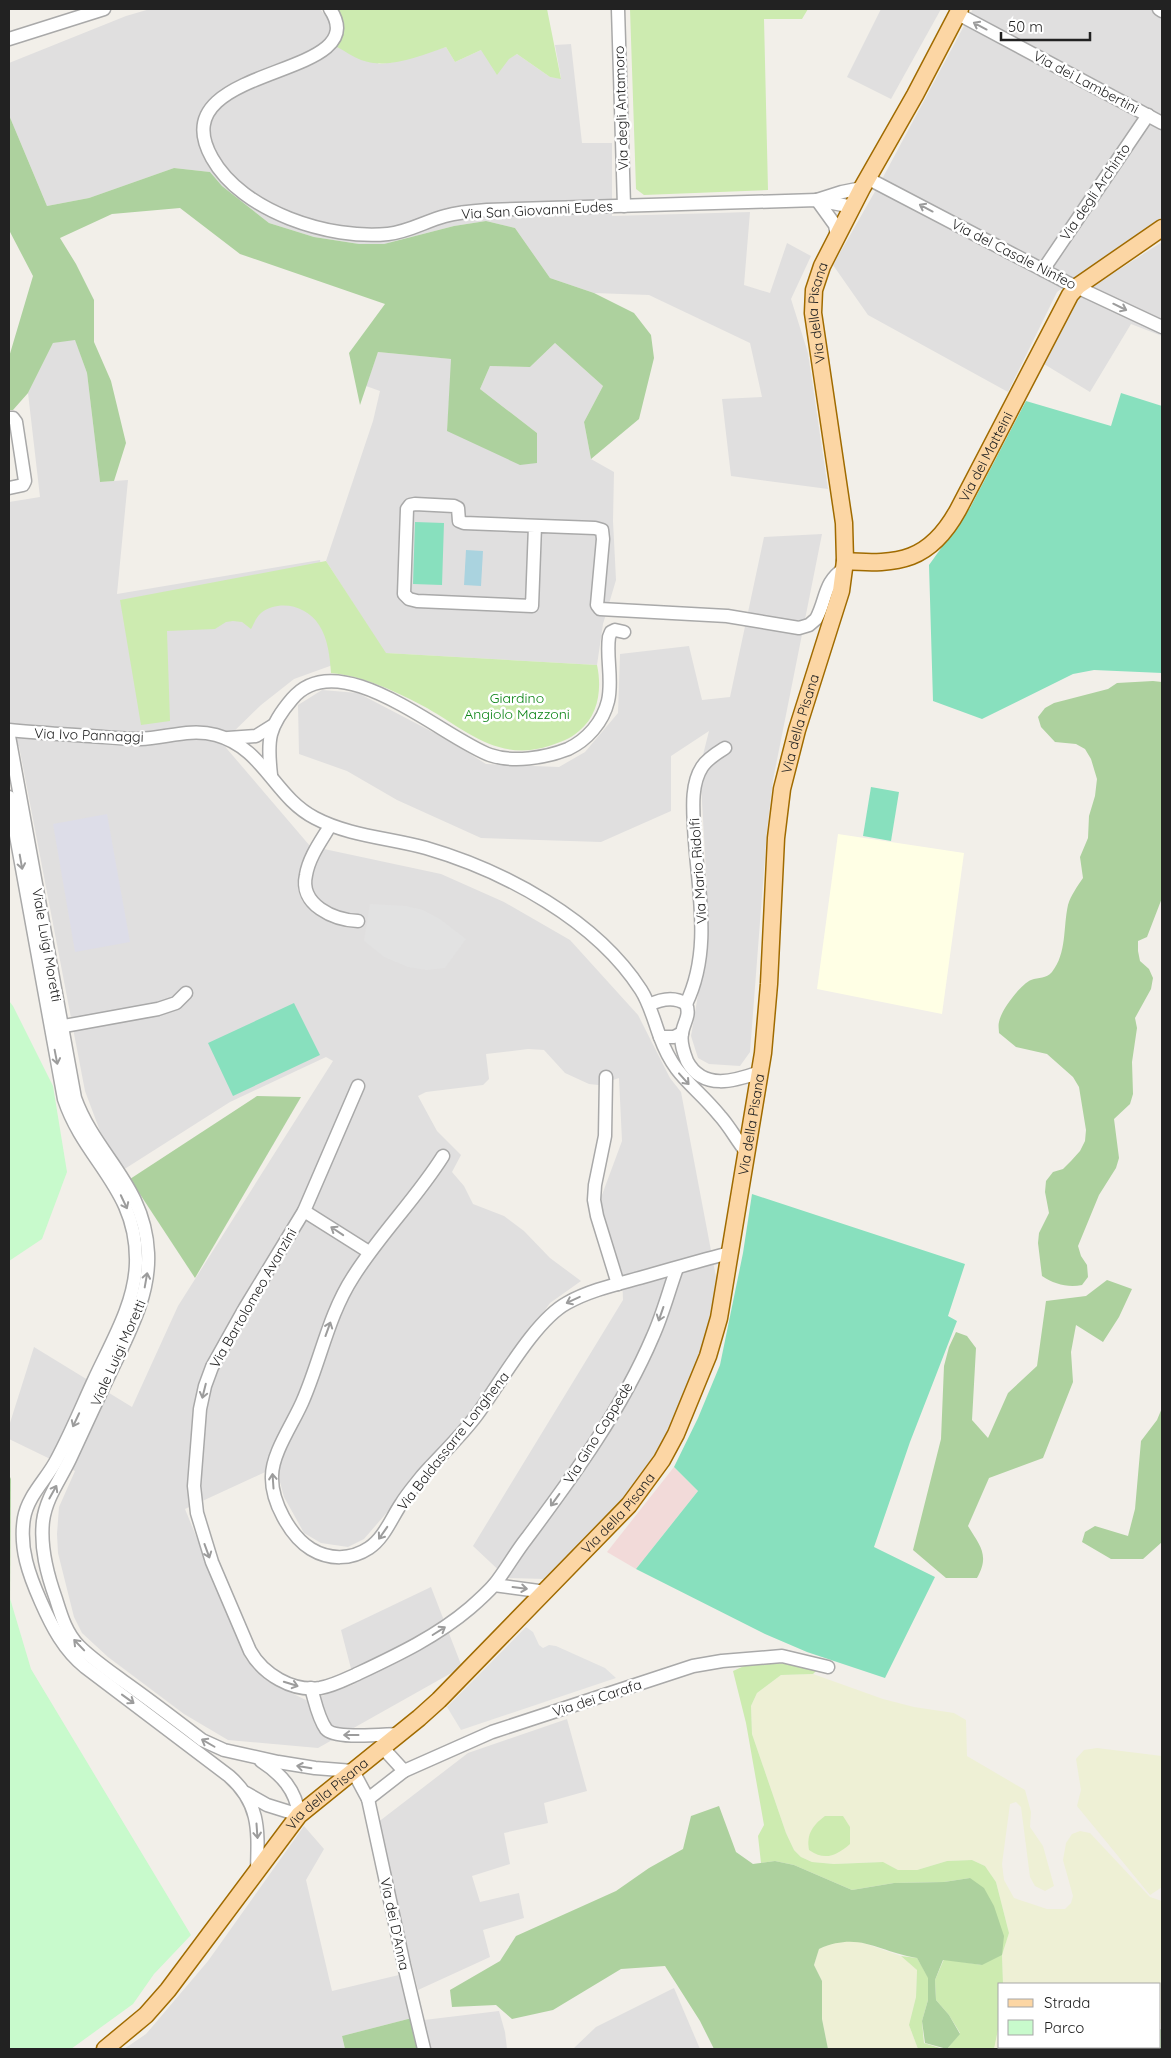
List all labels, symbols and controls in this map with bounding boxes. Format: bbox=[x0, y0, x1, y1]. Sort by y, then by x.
scale bar bbox=[1001, 10, 1090, 42]
text: 50 m bbox=[1008, 17, 1043, 36]
one-way arrow bbox=[973, 21, 988, 30]
street label: Via degli Antamoro bbox=[610, 45, 632, 171]
street label: Via dei Lambertini bbox=[1030, 47, 1142, 117]
street label: Via degli Archinto bbox=[1056, 140, 1134, 244]
street label: Via San Giovanni Eudes bbox=[461, 197, 613, 223]
one-way arrow bbox=[919, 203, 934, 212]
street label: Via del Casale Ninfeo bbox=[949, 215, 1079, 293]
street label: Via della Pisana bbox=[804, 260, 832, 365]
one-way arrow bbox=[1112, 302, 1127, 312]
street label: Via dei Matteini bbox=[955, 409, 1017, 505]
street label: Via della Pisana bbox=[777, 672, 823, 775]
park label: Giardino Angiolo Mazzoni bbox=[464, 689, 570, 723]
street label: Via Ivo Pannaggi bbox=[34, 724, 144, 746]
street label: Via Mario Ridolfi bbox=[685, 818, 711, 924]
one-way arrow bbox=[16, 854, 26, 870]
street label: Viale Luigi Moretti bbox=[28, 887, 66, 1003]
one-way arrow bbox=[52, 1048, 61, 1064]
one-way arrow bbox=[678, 1072, 690, 1085]
street label: Via della Pisana bbox=[734, 1072, 768, 1177]
one-way arrow bbox=[120, 1194, 129, 1209]
street label: Via Bartolomeo Avanzini bbox=[206, 1225, 300, 1371]
one-way arrow bbox=[330, 1226, 344, 1236]
one-way arrow bbox=[142, 1272, 152, 1288]
one-way arrow bbox=[565, 1296, 580, 1306]
street label: Viale Luigi Moretti bbox=[86, 1297, 150, 1409]
one-way arrow bbox=[656, 1306, 665, 1321]
one-way arrow bbox=[324, 1322, 334, 1337]
street label: Via Baldassarre Longhena bbox=[393, 1368, 513, 1514]
street label: Via Gino Coppedè bbox=[559, 1379, 637, 1487]
one-way arrow bbox=[199, 1383, 208, 1399]
one-way arrow bbox=[70, 1412, 80, 1427]
street label: Via della Pisana bbox=[577, 1469, 659, 1558]
one-way arrow bbox=[268, 1473, 277, 1489]
one-way arrow bbox=[48, 1486, 58, 1500]
one-way arrow bbox=[550, 1493, 560, 1507]
one-way arrow bbox=[378, 1526, 388, 1540]
one-way arrow bbox=[203, 1543, 212, 1558]
one-way arrow bbox=[512, 1583, 528, 1593]
one-way arrow bbox=[432, 1625, 446, 1635]
one-way arrow bbox=[73, 1639, 85, 1651]
street label: Via dei Carafa bbox=[550, 1675, 644, 1721]
one-way arrow bbox=[282, 1679, 298, 1689]
one-way arrow bbox=[121, 1694, 135, 1704]
one-way arrow bbox=[344, 1730, 360, 1740]
one-way arrow bbox=[201, 1738, 215, 1748]
street label: Via della Pisana bbox=[282, 1754, 372, 1834]
one-way arrow bbox=[297, 1761, 313, 1771]
one-way arrow bbox=[252, 1822, 262, 1838]
street label: Via dei D’Anna bbox=[376, 1876, 414, 1972]
legend bbox=[998, 1983, 1161, 2048]
text: Strada bbox=[1044, 1993, 1090, 2012]
text: Parco bbox=[1044, 2018, 1084, 2037]

